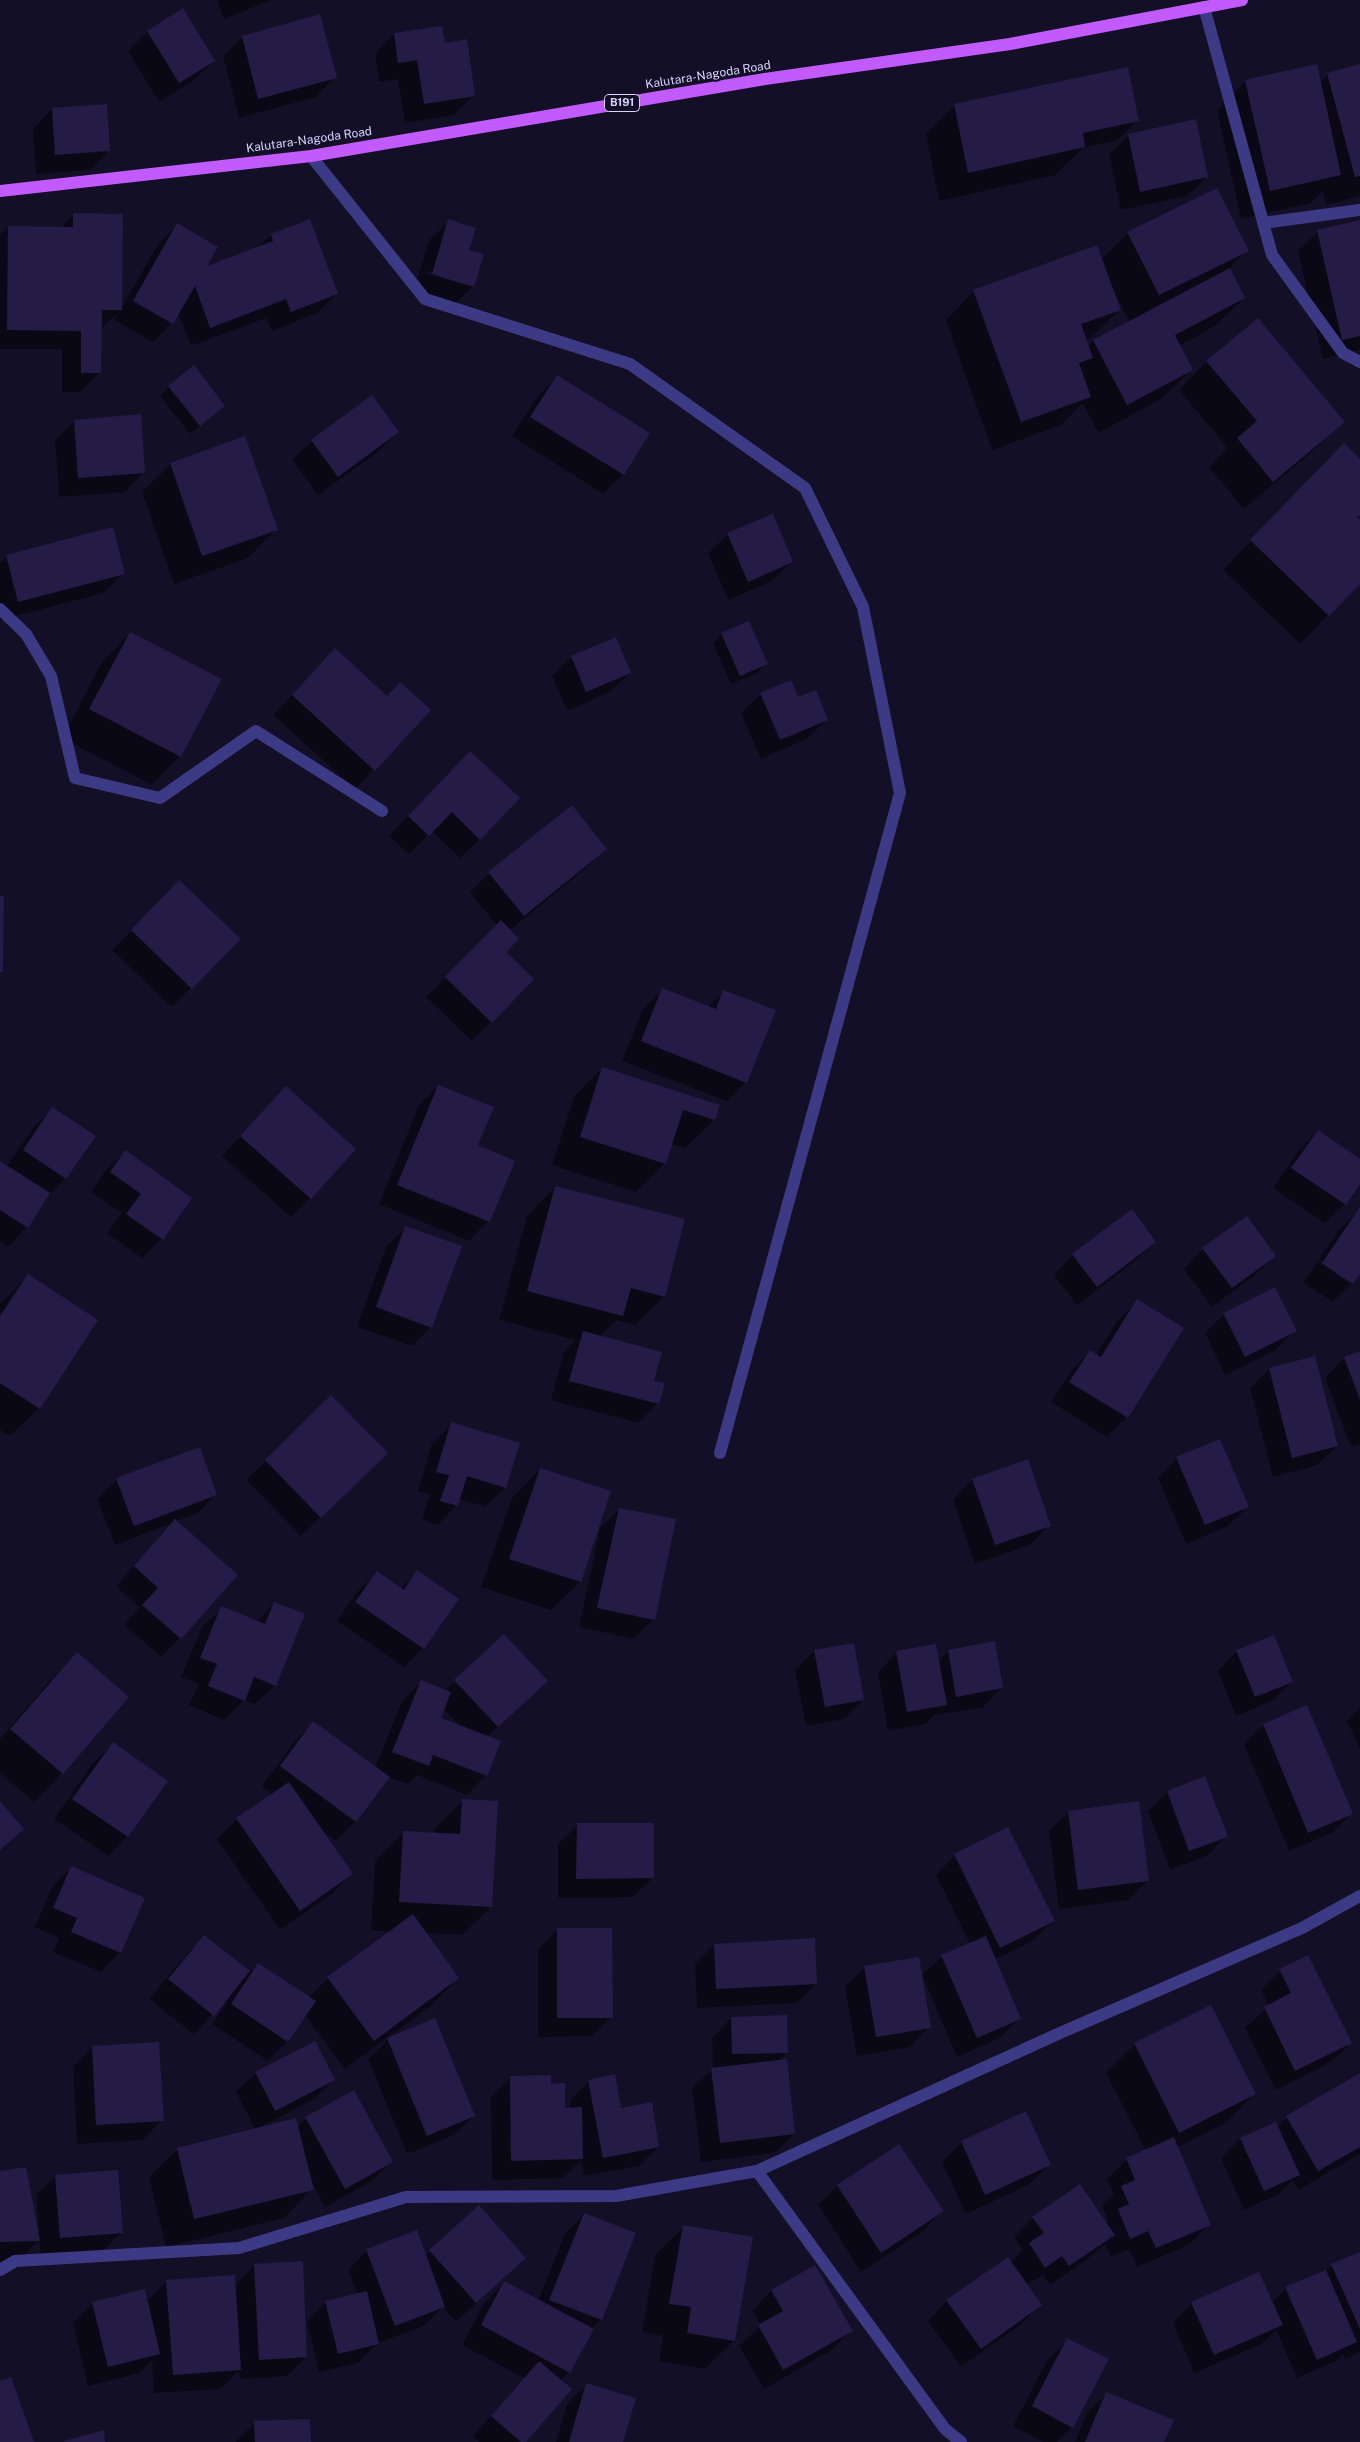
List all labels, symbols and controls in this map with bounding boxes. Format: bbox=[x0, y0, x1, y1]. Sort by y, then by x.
street label: Kalutara-Nagoda Road bbox=[644, 58, 772, 92]
road number: B191 bbox=[604, 95, 640, 112]
street label: Kalutara-Nagoda Road bbox=[245, 124, 373, 156]

